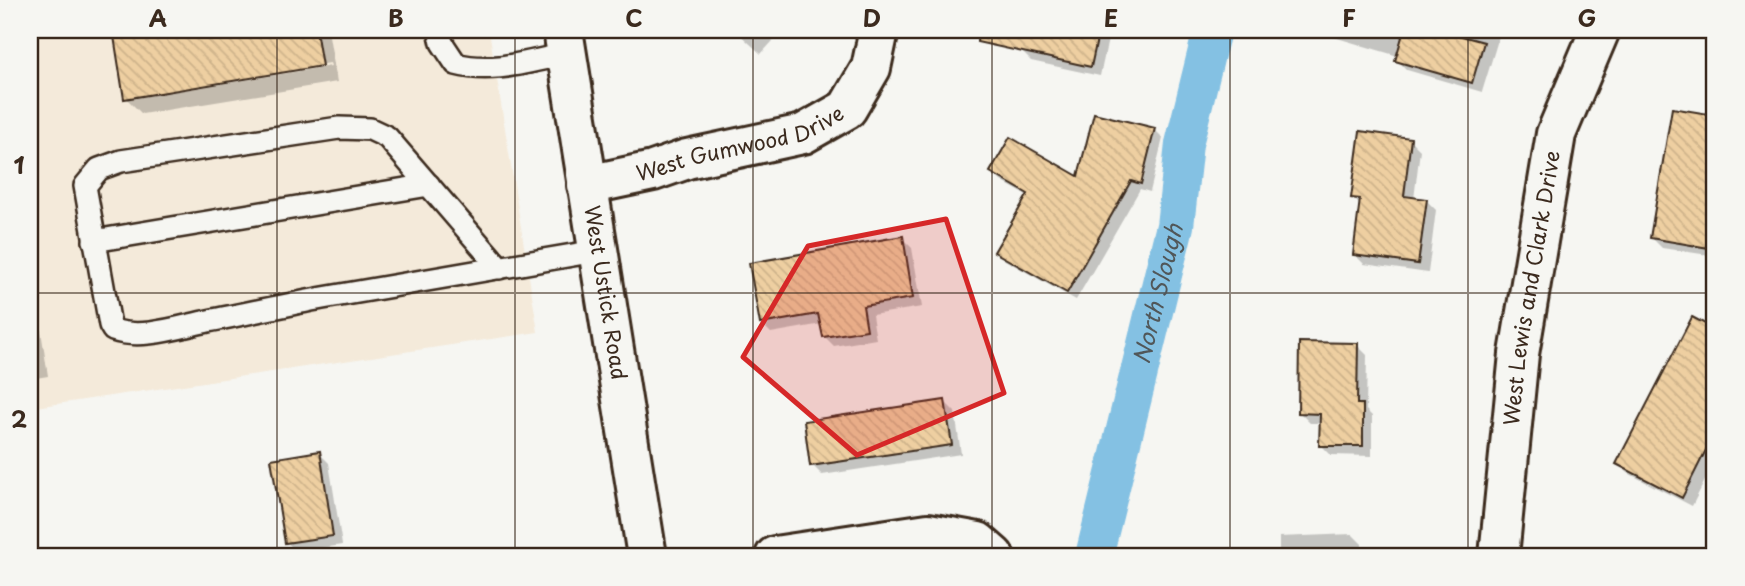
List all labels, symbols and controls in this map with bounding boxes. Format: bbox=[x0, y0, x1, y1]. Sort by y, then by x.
text: A bbox=[149, 0, 167, 35]
text: B bbox=[388, 0, 404, 35]
text: C bbox=[625, 0, 643, 35]
text: D bbox=[863, 0, 881, 35]
text: E bbox=[1104, 0, 1118, 35]
text: F bbox=[1342, 0, 1356, 35]
text: G bbox=[1578, 0, 1596, 35]
street label: West Gumwood Drive bbox=[633, 96, 849, 188]
text: 1 bbox=[14, 147, 25, 182]
street label: West Lewis and Clark Drive bbox=[1494, 148, 1567, 427]
street label: West Ustick Road bbox=[577, 203, 637, 382]
water label: North Slough bbox=[1123, 219, 1191, 367]
text: 2 bbox=[11, 401, 27, 436]

